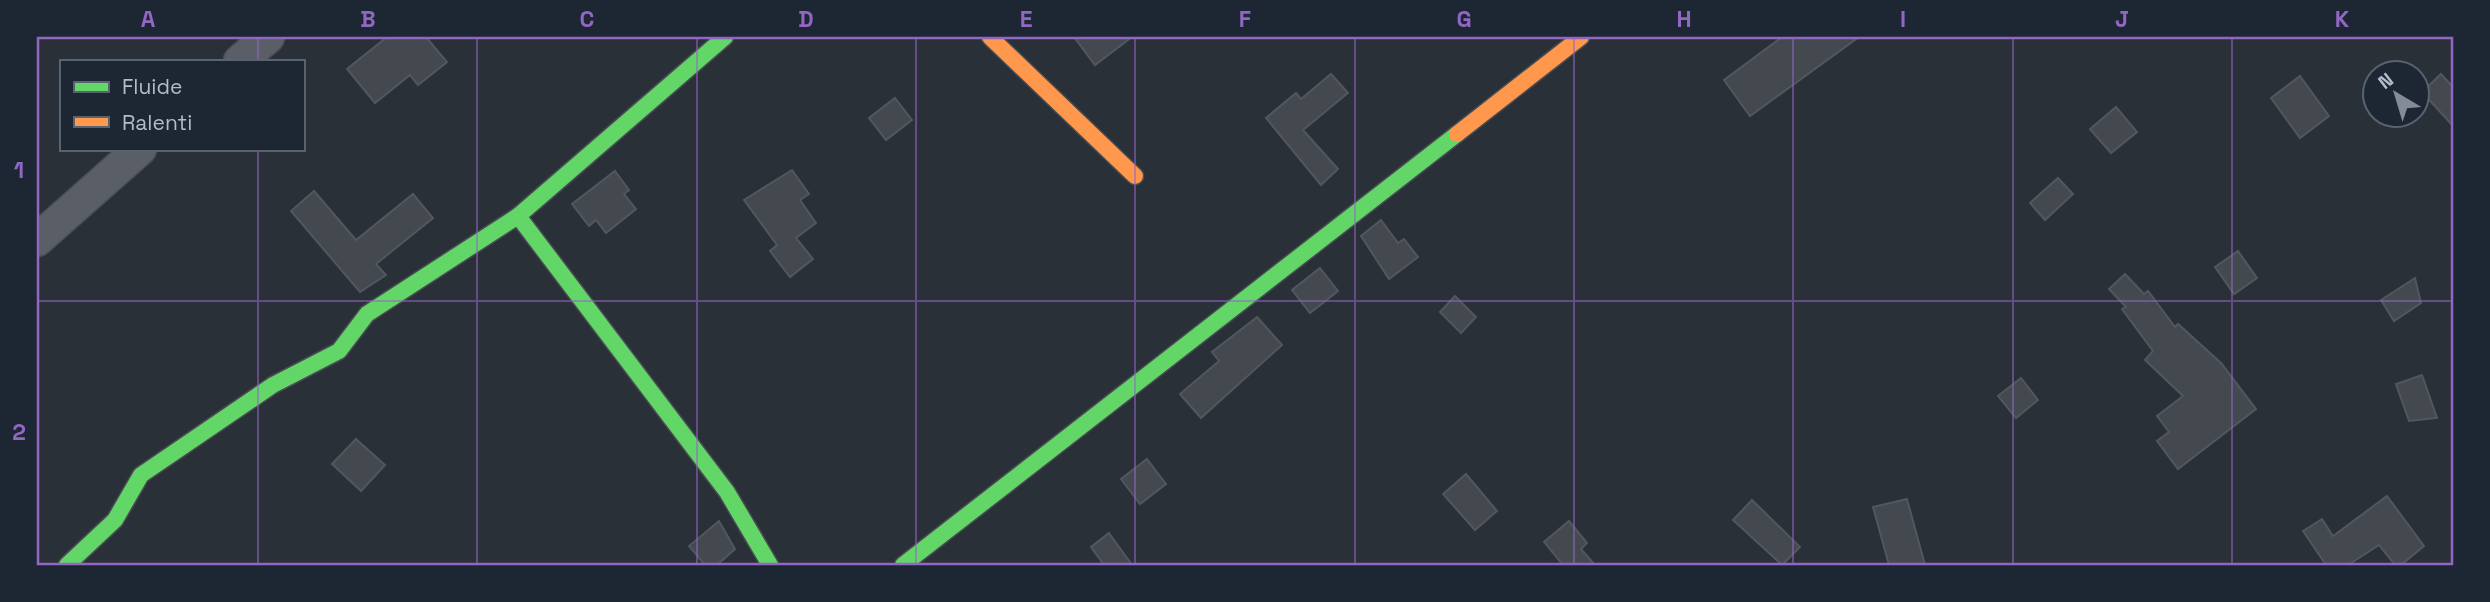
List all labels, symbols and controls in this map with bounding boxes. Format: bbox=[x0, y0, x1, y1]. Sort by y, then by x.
text: A bbox=[141, 4, 156, 34]
text: B bbox=[360, 4, 376, 34]
text: C bbox=[580, 4, 594, 34]
text: D bbox=[798, 4, 814, 34]
text: E bbox=[1020, 4, 1032, 34]
text: F bbox=[1239, 4, 1251, 34]
text: G bbox=[1456, 4, 1472, 34]
text: H bbox=[1676, 4, 1692, 34]
text: I bbox=[1900, 4, 1906, 34]
text: J bbox=[2115, 4, 2129, 34]
text: K bbox=[2335, 4, 2350, 34]
legend bbox=[60, 60, 304, 150]
north arrow bbox=[2360, 60, 2430, 130]
text: N bbox=[2373, 67, 2399, 95]
text: Fluide bbox=[122, 73, 182, 100]
text: Ralenti bbox=[122, 109, 192, 136]
text: 1 bbox=[14, 155, 24, 185]
text: 2 bbox=[12, 417, 26, 447]

